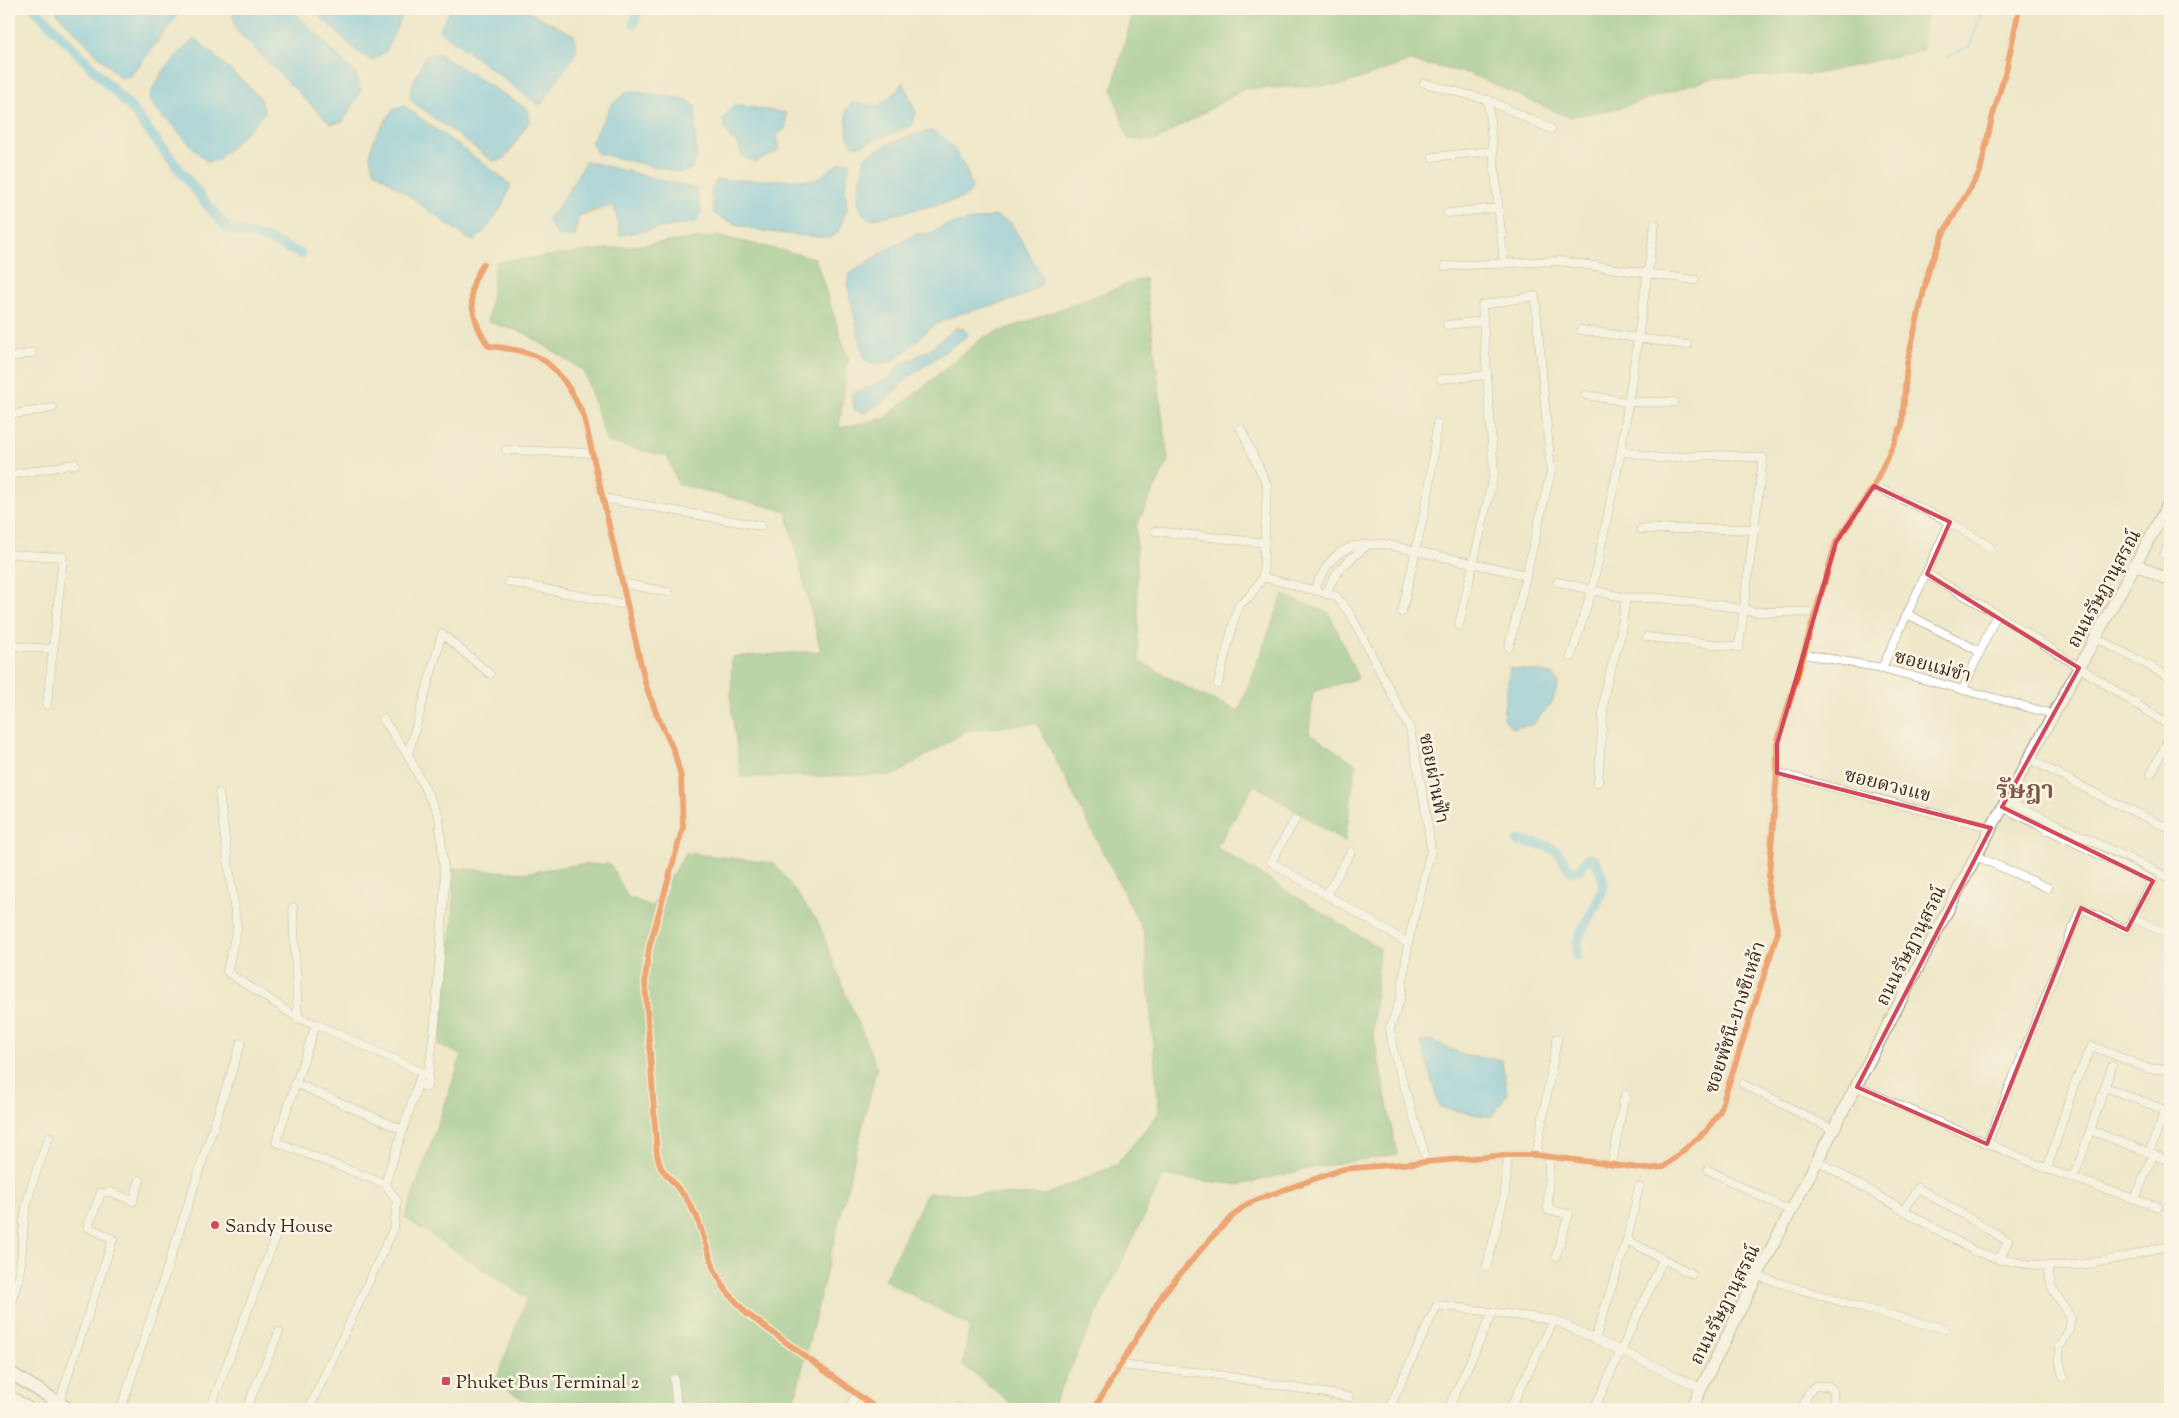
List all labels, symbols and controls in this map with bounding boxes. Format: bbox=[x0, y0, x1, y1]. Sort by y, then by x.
street label: ถนนรัษฎานุสรณ์ bbox=[2061, 525, 2149, 653]
street label: ซอยแม่ขำ bbox=[1891, 644, 1974, 691]
street label: ซอยผ่านฟ้า bbox=[1411, 731, 1455, 826]
street label: ซอยดวงแข bbox=[1841, 763, 1934, 810]
district label: รัษฎา bbox=[1996, 775, 2054, 809]
street label: ถนนรัษฎานุสรณ์ bbox=[1870, 881, 1954, 1011]
street label: ซอยพัชนี-บางชีเหล้า bbox=[1699, 938, 1774, 1097]
place label: Sandy House bbox=[225, 1214, 333, 1241]
marker: Sandy House bbox=[209, 1219, 221, 1231]
street label: ถนนรัษฎานุสรณ์ bbox=[1684, 1240, 1768, 1370]
place label: Phuket Bus Terminal 2 bbox=[456, 1370, 639, 1397]
marker: Phuket Bus Terminal 2 bbox=[440, 1375, 452, 1387]

